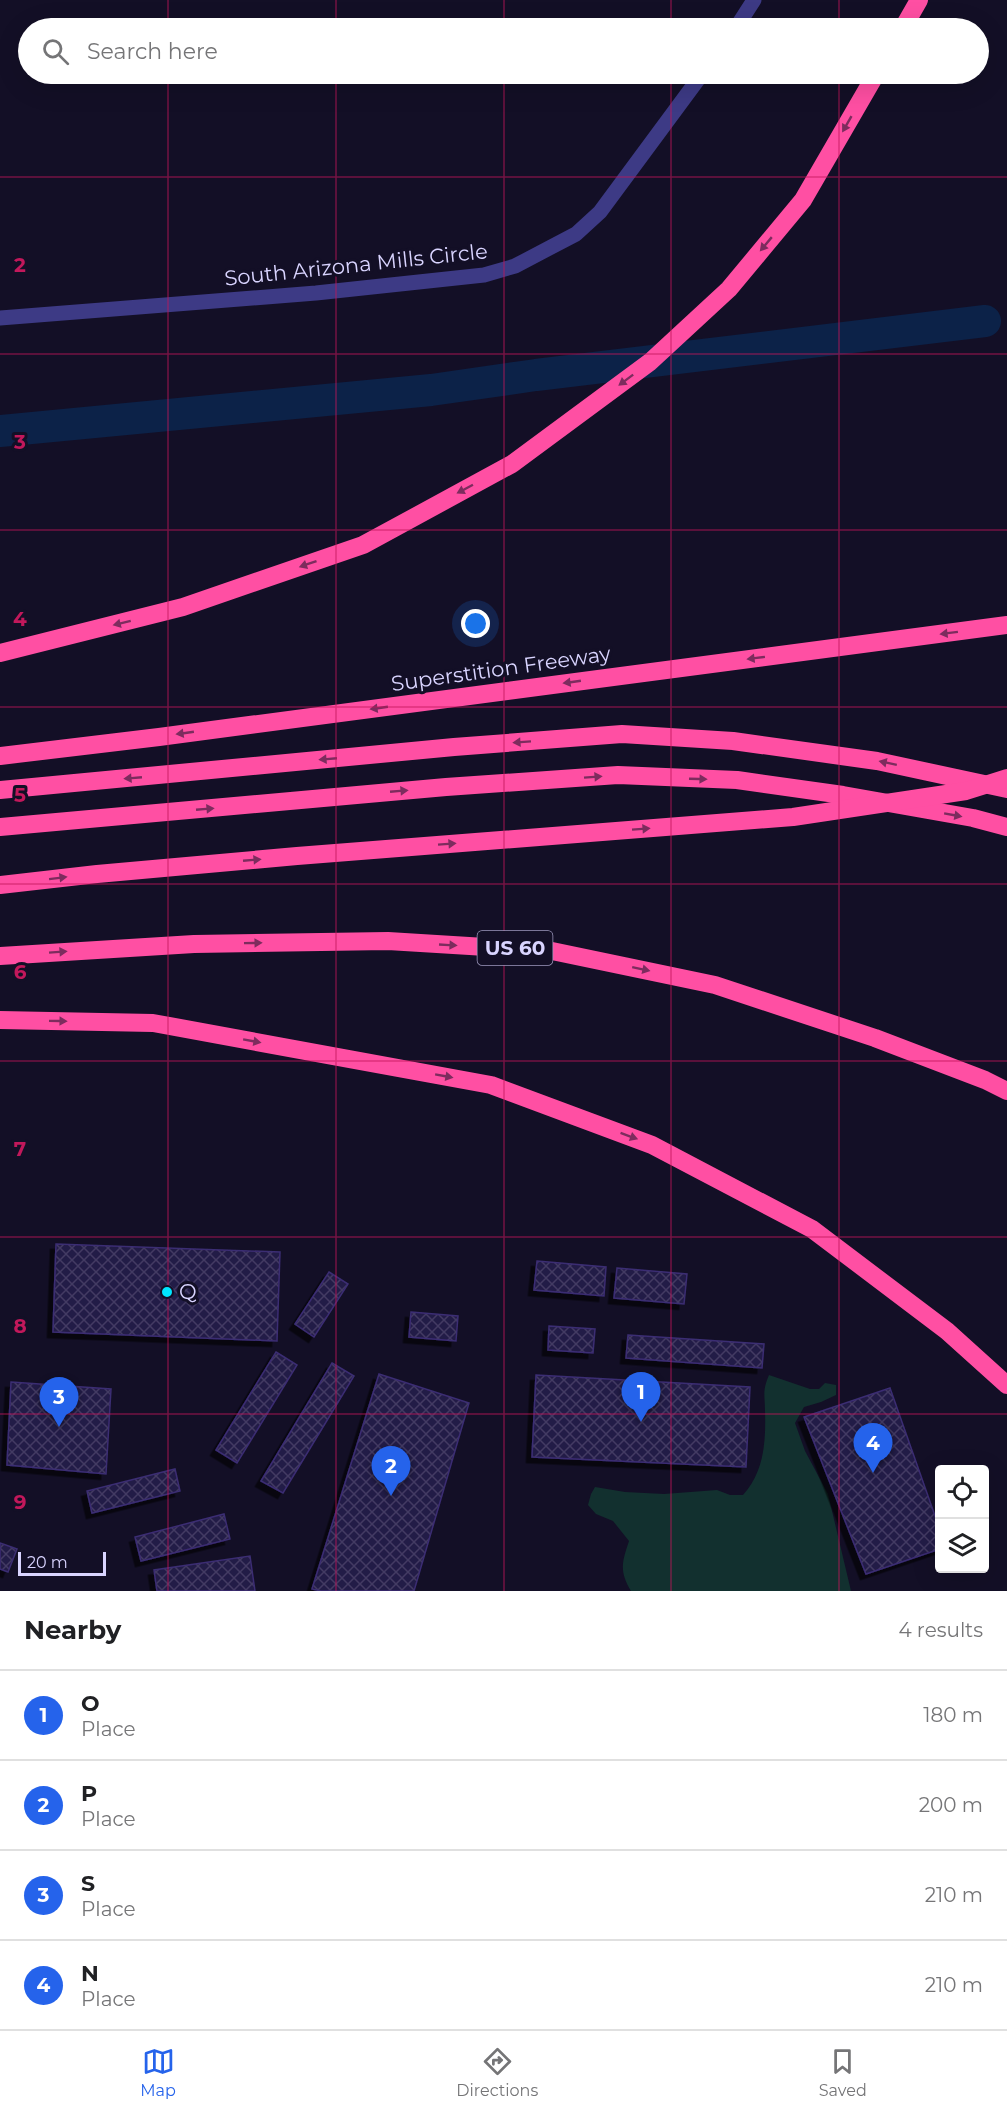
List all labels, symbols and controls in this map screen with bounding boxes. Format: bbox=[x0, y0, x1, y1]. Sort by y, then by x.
search box bbox=[18, 18, 989, 84]
icon: search bbox=[39, 35, 72, 68]
text: Search here bbox=[87, 38, 218, 65]
one-way arrow bbox=[842, 116, 852, 133]
one-way arrow bbox=[759, 236, 772, 252]
street label: South Arizona Mills Circle bbox=[223, 238, 489, 291]
text: 2 bbox=[14, 253, 26, 277]
one-way arrow bbox=[619, 374, 635, 386]
text: 3 bbox=[13, 430, 26, 454]
one-way arrow bbox=[457, 484, 474, 494]
one-way arrow bbox=[299, 559, 317, 569]
text: 4 bbox=[13, 607, 27, 631]
your location bbox=[461, 609, 490, 638]
one-way arrow bbox=[113, 618, 131, 628]
one-way arrow bbox=[939, 628, 958, 637]
street label: Superstition Freeway bbox=[390, 641, 613, 696]
one-way arrow bbox=[746, 653, 765, 662]
one-way arrow bbox=[562, 677, 581, 686]
one-way arrow bbox=[369, 703, 388, 712]
one-way arrow bbox=[176, 729, 195, 738]
one-way arrow bbox=[512, 737, 531, 747]
one-way arrow bbox=[318, 754, 337, 764]
one-way arrow bbox=[878, 758, 897, 767]
one-way arrow bbox=[584, 772, 603, 782]
one-way arrow bbox=[124, 773, 143, 782]
one-way arrow bbox=[688, 774, 707, 783]
text: 5 bbox=[14, 783, 26, 807]
one-way arrow bbox=[389, 786, 408, 796]
one-way arrow bbox=[195, 804, 214, 814]
one-way arrow bbox=[944, 811, 963, 820]
one-way arrow bbox=[632, 824, 651, 834]
one-way arrow bbox=[437, 840, 456, 849]
one-way arrow bbox=[243, 855, 262, 865]
one-way arrow bbox=[49, 873, 68, 883]
road number: US 60 bbox=[478, 931, 552, 965]
one-way arrow bbox=[244, 938, 263, 948]
one-way arrow bbox=[438, 940, 457, 949]
one-way arrow bbox=[49, 948, 68, 957]
text: 6 bbox=[14, 960, 27, 984]
one-way arrow bbox=[632, 965, 651, 974]
one-way arrow bbox=[49, 1016, 68, 1026]
one-way arrow bbox=[242, 1037, 261, 1046]
one-way arrow bbox=[434, 1072, 453, 1081]
one-way arrow bbox=[620, 1132, 638, 1142]
text: 7 bbox=[14, 1137, 26, 1161]
place label: Q bbox=[179, 1279, 197, 1304]
marker: Q bbox=[160, 1285, 174, 1299]
text: 8 bbox=[13, 1314, 27, 1338]
pin: 1 bbox=[622, 1372, 660, 1422]
pin: 3 bbox=[40, 1378, 78, 1427]
pin: 4 bbox=[854, 1424, 892, 1473]
pin: 2 bbox=[372, 1446, 410, 1496]
map controls bbox=[935, 1465, 989, 1573]
button: locate bbox=[935, 1465, 989, 1519]
text: 9 bbox=[14, 1490, 26, 1514]
button: layers bbox=[935, 1519, 989, 1573]
scale bar bbox=[18, 1549, 106, 1576]
text: 20 m bbox=[27, 1553, 68, 1572]
text: Nearby bbox=[24, 1614, 121, 1646]
text: 4 results bbox=[898, 1618, 983, 1642]
text: O bbox=[81, 1690, 100, 1717]
text: 1 bbox=[40, 1703, 47, 1727]
text: 180 m bbox=[923, 1703, 983, 1727]
text: Place bbox=[81, 1717, 136, 1741]
text: P bbox=[81, 1780, 97, 1807]
text: 2 bbox=[38, 1793, 49, 1817]
text: 200 m bbox=[919, 1793, 983, 1817]
text: Place bbox=[81, 1807, 136, 1831]
text: S bbox=[81, 1870, 95, 1897]
text: 3 bbox=[38, 1883, 49, 1907]
text: 210 m bbox=[925, 1883, 983, 1907]
text: Place bbox=[81, 1897, 136, 1921]
text: N bbox=[81, 1960, 99, 1987]
text: 4 bbox=[37, 1973, 50, 1997]
text: 210 m bbox=[925, 1973, 983, 1997]
text: Place bbox=[81, 1987, 136, 2011]
tab: Map bbox=[140, 2045, 176, 2100]
tab: Directions bbox=[456, 2045, 538, 2100]
tab: Saved bbox=[819, 2045, 867, 2100]

